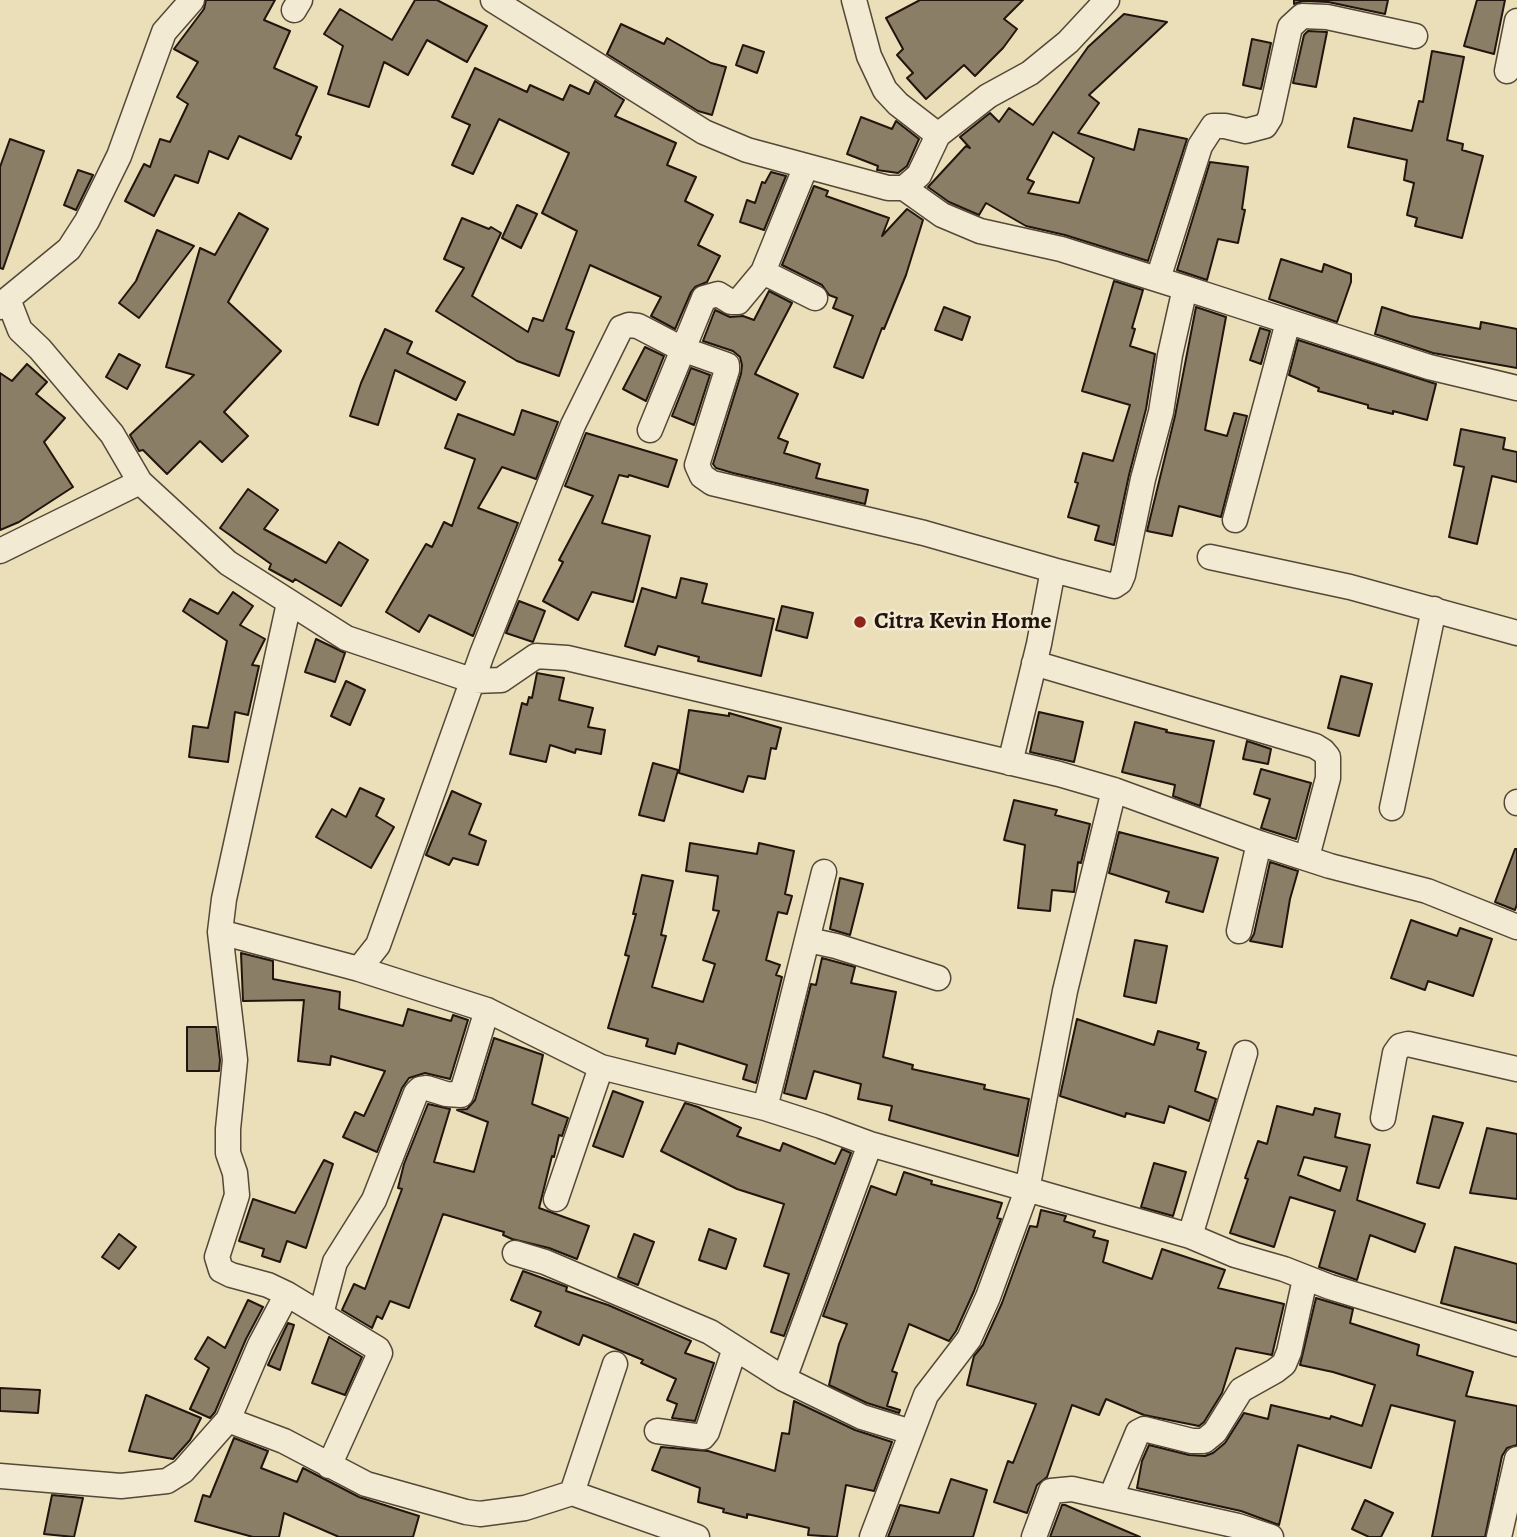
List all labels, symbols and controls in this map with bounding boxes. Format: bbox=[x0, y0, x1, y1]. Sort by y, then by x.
place label: Citra Kevin Home bbox=[874, 608, 1052, 636]
marker: Citra Kevin Home bbox=[852, 614, 868, 630]

